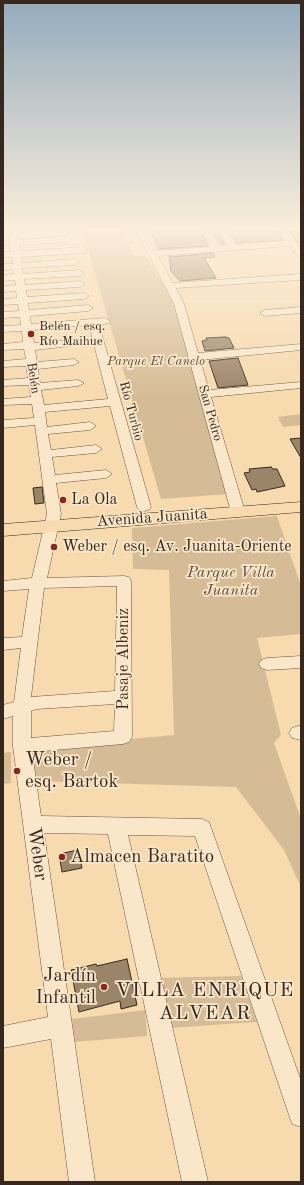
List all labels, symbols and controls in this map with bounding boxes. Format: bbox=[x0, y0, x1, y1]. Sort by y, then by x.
place label: Belén / esq. Río Maihue bbox=[39, 319, 105, 350]
marker: Belén / esq. Río Maihue bbox=[26, 329, 36, 339]
park label: Parque El Canelo bbox=[107, 354, 205, 370]
street label: Belén bbox=[23, 361, 43, 395]
street label: Río Turbio bbox=[116, 379, 146, 443]
street label: San Pedro bbox=[195, 383, 225, 443]
place label: La Ola bbox=[71, 490, 118, 510]
marker: La Ola bbox=[58, 495, 68, 505]
street label: Avenida Juanita bbox=[96, 505, 208, 531]
place label: Weber / esq. Av. Juanita-Oriente bbox=[62, 537, 292, 557]
marker: Weber / esq. Av. Juanita-Oriente bbox=[49, 542, 59, 552]
park label: Parque Villa Juanita bbox=[187, 563, 275, 601]
street label: Pasaje Albeniz bbox=[114, 608, 134, 710]
place label: Weber / esq. Bartok bbox=[25, 749, 118, 793]
marker: Weber / esq. Bartok bbox=[12, 766, 22, 776]
street label: Weber bbox=[22, 826, 52, 882]
place label: Almacen Baratito bbox=[70, 846, 214, 868]
marker: Almacen Baratito bbox=[57, 852, 67, 862]
place label: Jardín Infantil bbox=[35, 965, 96, 1009]
district label: VILLA ENRIQUE ALVEAR bbox=[116, 979, 294, 1026]
marker: Jardín Infantil bbox=[99, 982, 109, 992]

